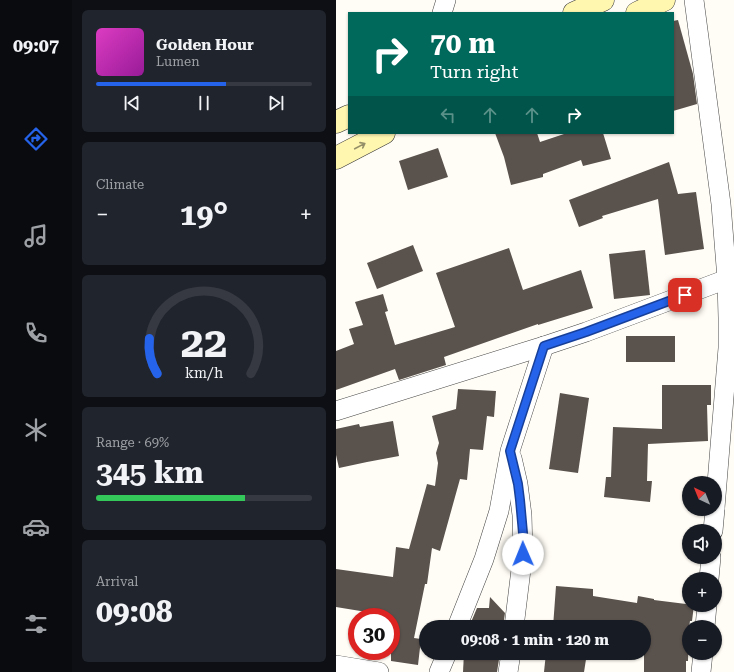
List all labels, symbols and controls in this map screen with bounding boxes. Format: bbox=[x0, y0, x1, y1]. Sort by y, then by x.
text: 70 m bbox=[430, 27, 495, 60]
icon: right bbox=[364, 28, 416, 80]
text: 09:07 bbox=[13, 35, 59, 56]
text: Golden Hour bbox=[156, 36, 254, 54]
text: Lumen bbox=[156, 54, 200, 69]
text: Turn right bbox=[430, 61, 518, 82]
icon: previous bbox=[121, 92, 143, 114]
icon: pause bbox=[193, 92, 215, 114]
icon: next bbox=[265, 92, 287, 114]
icon: left bbox=[437, 104, 459, 126]
icon: ahead bbox=[479, 104, 501, 126]
icon: ahead bbox=[521, 104, 543, 126]
icon: right bbox=[563, 104, 585, 126]
icon: directions bbox=[22, 125, 50, 153]
one-way arrow bbox=[354, 141, 366, 149]
text: Climate bbox=[96, 177, 144, 192]
text: 19° bbox=[180, 197, 228, 232]
text: − bbox=[96, 202, 108, 227]
text: + bbox=[300, 202, 312, 227]
icon: music bbox=[22, 222, 50, 250]
pin bbox=[668, 278, 702, 312]
icon: arrive bbox=[674, 284, 696, 306]
text: 22 bbox=[181, 318, 227, 367]
icon: phone bbox=[22, 319, 50, 347]
text: km/h bbox=[185, 365, 223, 381]
icon: climate bbox=[22, 416, 50, 444]
text: Range · 69% bbox=[96, 435, 169, 450]
text: 345 km bbox=[96, 455, 204, 490]
north arrow bbox=[682, 476, 722, 516]
map controls bbox=[682, 476, 722, 660]
icon: car bbox=[22, 513, 50, 541]
button: sound bbox=[682, 524, 722, 564]
position arrow bbox=[502, 533, 544, 575]
button: + bbox=[682, 572, 722, 612]
text: Arrival bbox=[96, 574, 138, 589]
text: 09:08 bbox=[96, 594, 173, 629]
speed limit sign: 30 bbox=[348, 608, 400, 660]
icon: filters bbox=[22, 610, 50, 638]
button: − bbox=[682, 620, 722, 660]
text: 09:08 · 1 min · 120 m bbox=[461, 631, 609, 649]

